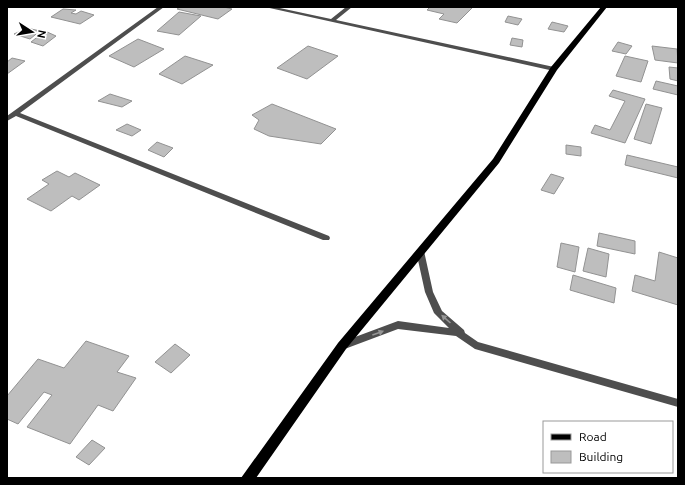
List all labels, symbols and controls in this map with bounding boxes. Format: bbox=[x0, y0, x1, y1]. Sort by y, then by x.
north arrow bbox=[12, 12, 52, 52]
text: N bbox=[35, 29, 49, 39]
one-way arrow bbox=[441, 315, 451, 324]
one-way arrow bbox=[373, 329, 385, 335]
legend bbox=[543, 421, 673, 473]
text: Road bbox=[579, 430, 607, 443]
text: Building bbox=[579, 450, 623, 463]

